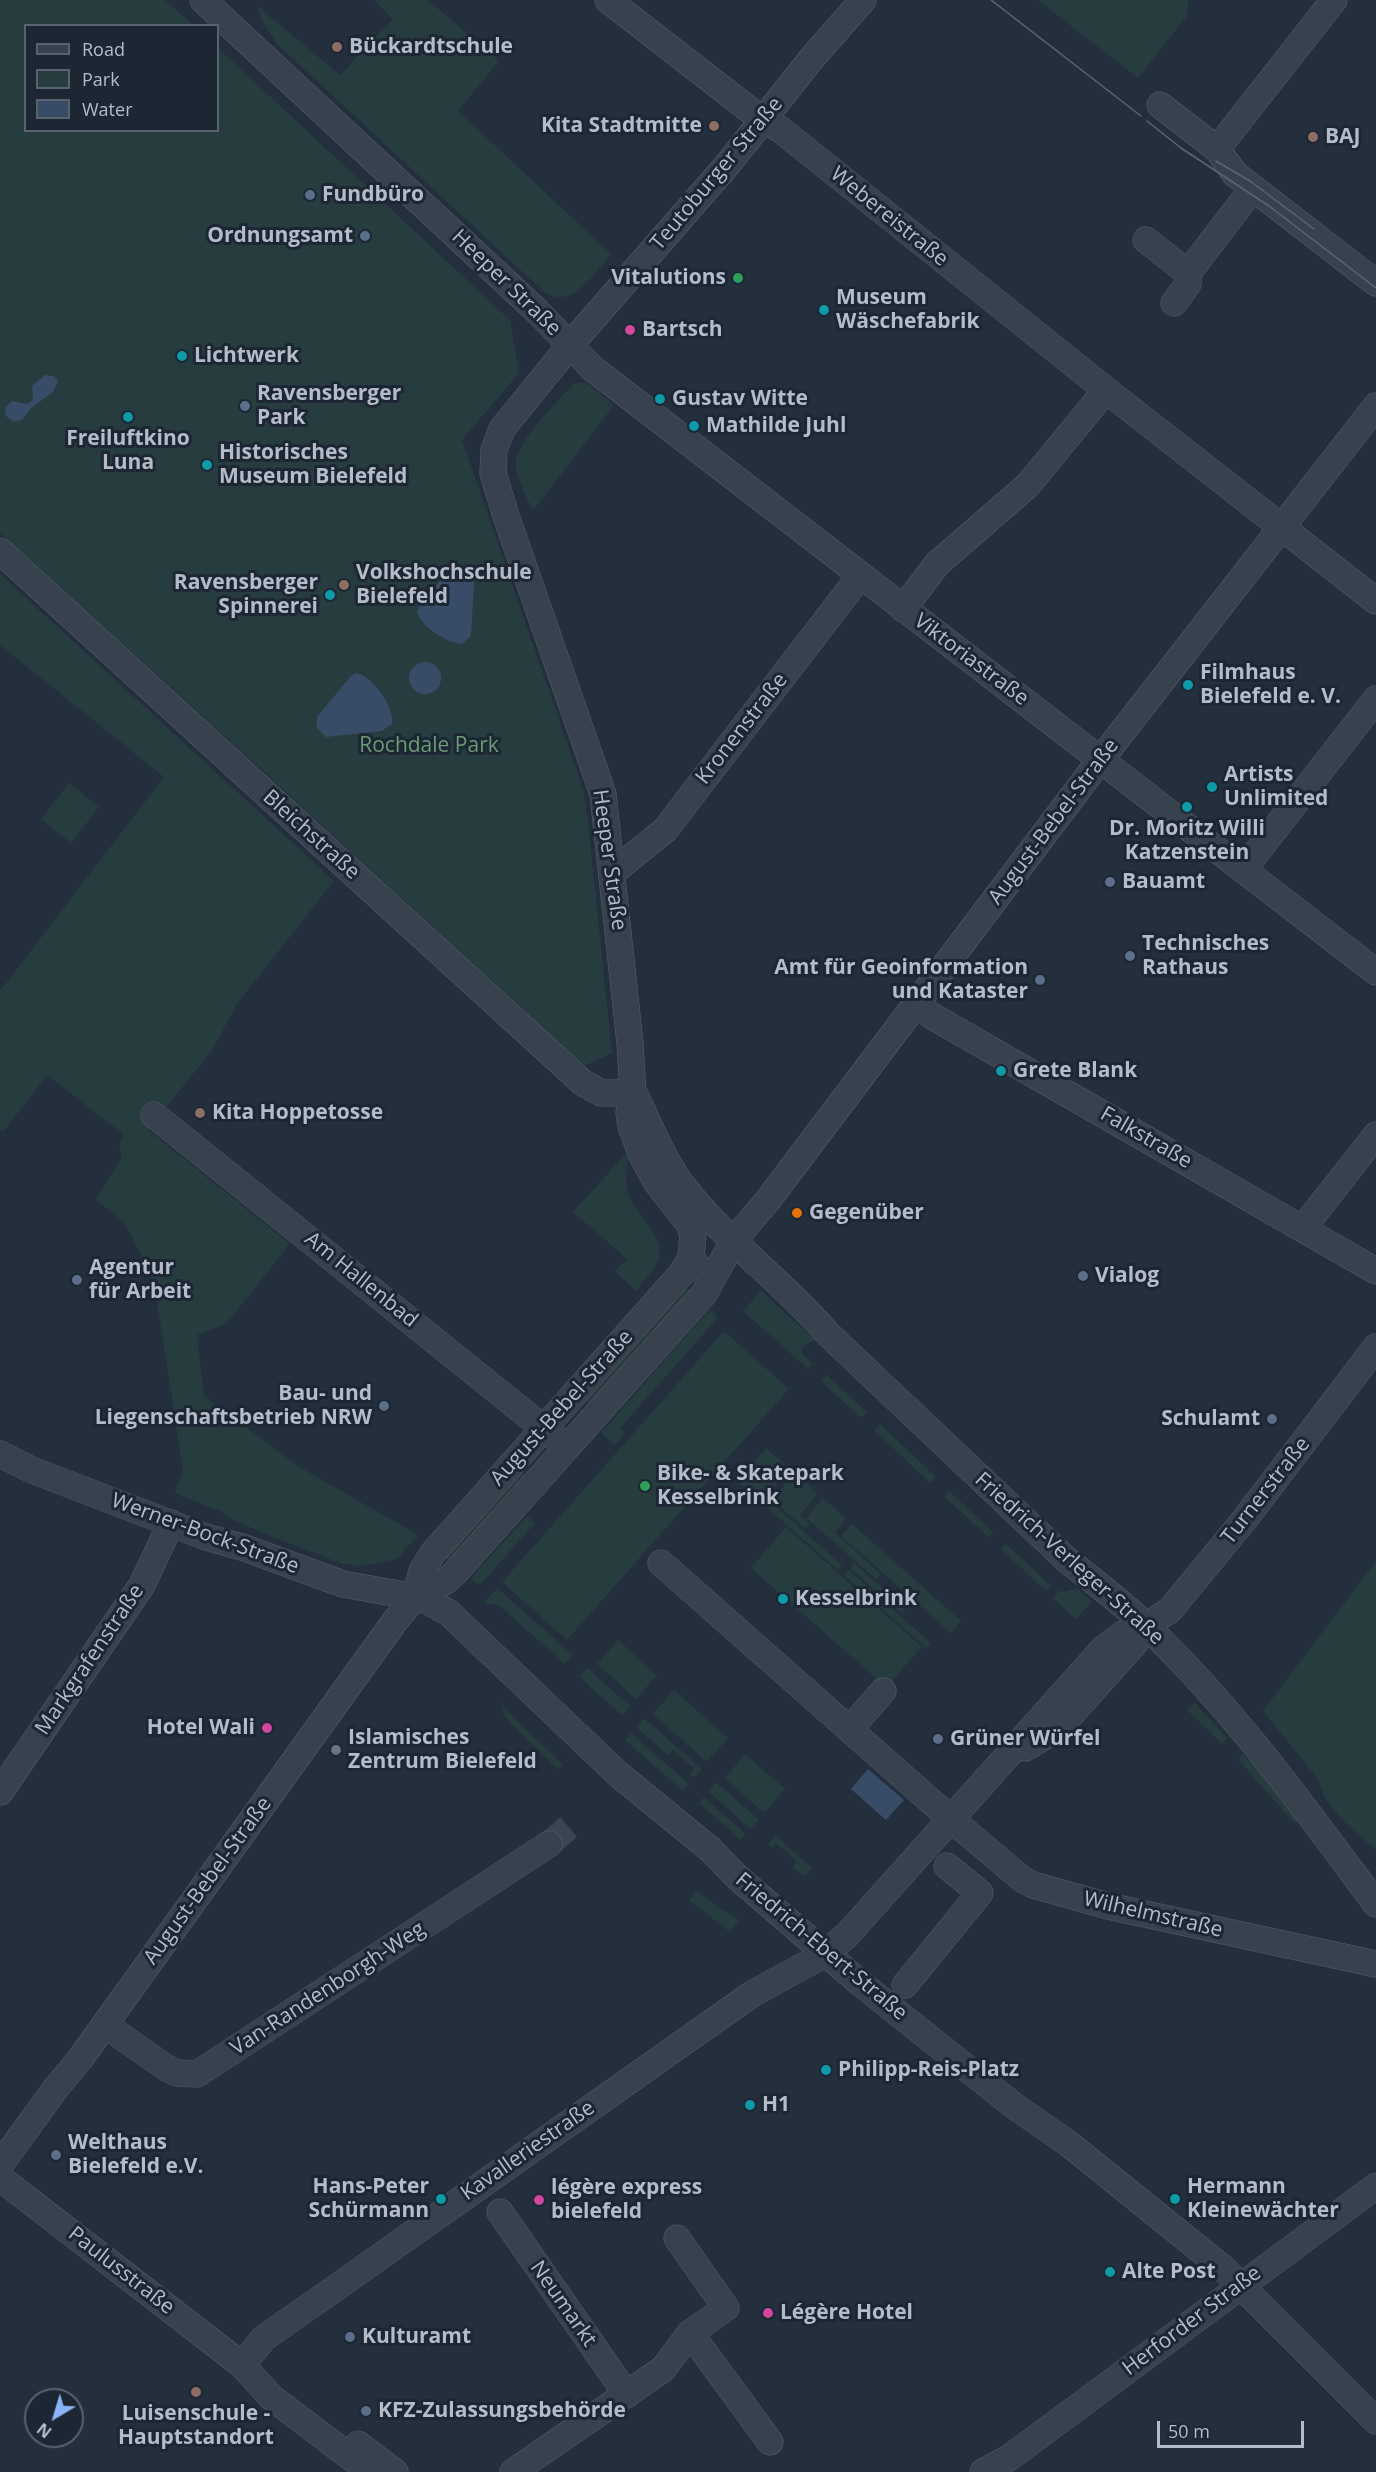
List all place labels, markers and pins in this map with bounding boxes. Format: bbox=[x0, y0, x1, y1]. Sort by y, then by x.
place label: Bückardtschule bbox=[349, 34, 513, 60]
marker: Bückardtschule bbox=[330, 40, 344, 54]
place label: Kita Stadtmitte bbox=[541, 113, 702, 139]
marker: Kita Stadtmitte bbox=[707, 119, 721, 133]
place label: BAJ bbox=[1325, 124, 1361, 150]
marker: BAJ bbox=[1306, 130, 1320, 144]
place label: Fundbüro bbox=[322, 182, 424, 208]
marker: Fundbüro bbox=[303, 188, 317, 202]
place label: Ordnungsamt bbox=[207, 223, 353, 249]
marker: Ordnungsamt bbox=[358, 229, 372, 243]
place label: Vitalutions bbox=[611, 265, 726, 291]
marker: Vitalutions bbox=[731, 271, 745, 285]
place label: Museum Wäschefabrik bbox=[836, 285, 980, 335]
marker: Museum Wäschefabrik bbox=[817, 303, 831, 317]
place label: Bartsch bbox=[642, 317, 722, 343]
marker: Bartsch bbox=[623, 323, 637, 337]
place label: Lichtwerk bbox=[194, 343, 299, 369]
marker: Lichtwerk bbox=[175, 349, 189, 363]
place label: Ravensberger Park bbox=[257, 381, 401, 431]
place label: Gustav Witte bbox=[672, 386, 808, 412]
marker: Gustav Witte bbox=[653, 392, 667, 406]
marker: Ravensberger Park bbox=[238, 399, 252, 413]
marker: Freiluftkino Luna bbox=[121, 410, 135, 424]
place label: Mathilde Juhl bbox=[706, 413, 846, 439]
marker: Mathilde Juhl bbox=[687, 419, 701, 433]
place label: Freiluftkino Luna bbox=[66, 426, 190, 476]
place label: Historisches Museum Bielefeld bbox=[219, 440, 407, 490]
marker: Historisches Museum Bielefeld bbox=[200, 458, 214, 472]
place label: Volkshochschule Bielefeld bbox=[356, 560, 532, 610]
place label: Ravensberger Spinnerei bbox=[174, 570, 318, 620]
marker: Volkshochschule Bielefeld bbox=[337, 578, 351, 592]
marker: Ravensberger Spinnerei bbox=[323, 588, 337, 602]
place label: Filmhaus Bielefeld e. V. bbox=[1200, 660, 1341, 710]
marker: Filmhaus Bielefeld e. V. bbox=[1181, 678, 1195, 692]
place label: Artists Unlimited bbox=[1224, 762, 1328, 812]
marker: Artists Unlimited bbox=[1205, 780, 1219, 794]
marker: Dr. Moritz Willi Katzenstein bbox=[1180, 800, 1194, 814]
place label: Dr. Moritz Willi Katzenstein bbox=[1109, 816, 1265, 866]
place label: Bauamt bbox=[1122, 869, 1205, 895]
marker: Bauamt bbox=[1103, 875, 1117, 889]
place label: Technisches Rathaus bbox=[1142, 931, 1269, 981]
marker: Technisches Rathaus bbox=[1123, 949, 1137, 963]
place label: Amt für Geoinformation und Kataster bbox=[774, 955, 1028, 1005]
marker: Amt für Geoinformation und Kataster bbox=[1033, 973, 1047, 987]
place label: Grete Blank bbox=[1013, 1058, 1137, 1084]
marker: Grete Blank bbox=[994, 1064, 1008, 1078]
place label: Kita Hoppetosse bbox=[212, 1100, 383, 1126]
marker: Kita Hoppetosse bbox=[193, 1106, 207, 1120]
place label: Gegenüber bbox=[809, 1200, 924, 1226]
marker: Gegenüber bbox=[790, 1206, 804, 1220]
place label: Agentur für Arbeit bbox=[89, 1255, 191, 1305]
place label: Vialog bbox=[1095, 1263, 1159, 1289]
marker: Vialog bbox=[1076, 1269, 1090, 1283]
marker: Agentur für Arbeit bbox=[70, 1273, 84, 1287]
place label: Bau- und Liegenschaftsbetrieb NRW bbox=[95, 1381, 372, 1431]
marker: Bau- und Liegenschaftsbetrieb NRW bbox=[377, 1399, 391, 1413]
place label: Schulamt bbox=[1161, 1406, 1260, 1432]
marker: Schulamt bbox=[1265, 1412, 1279, 1426]
place label: Bike- & Skatepark Kesselbrink bbox=[657, 1461, 844, 1511]
marker: Bike- & Skatepark Kesselbrink bbox=[638, 1479, 652, 1493]
place label: Kesselbrink bbox=[795, 1586, 917, 1612]
marker: Kesselbrink bbox=[776, 1592, 790, 1606]
place label: Hotel Wali bbox=[147, 1715, 255, 1741]
marker: Hotel Wali bbox=[260, 1721, 274, 1735]
place label: Islamisches Zentrum Bielefeld bbox=[348, 1725, 537, 1775]
place label: Grüner Würfel bbox=[950, 1726, 1100, 1752]
marker: Grüner Würfel bbox=[931, 1732, 945, 1746]
marker: Islamisches Zentrum Bielefeld bbox=[329, 1743, 343, 1757]
place label: Philipp-Reis-Platz bbox=[838, 2057, 1019, 2083]
marker: Philipp-Reis-Platz bbox=[819, 2063, 833, 2077]
place label: H1 bbox=[762, 2092, 790, 2118]
marker: H1 bbox=[743, 2098, 757, 2112]
place label: Welthaus Bielefeld e.V. bbox=[68, 2130, 203, 2180]
marker: Welthaus Bielefeld e.V. bbox=[49, 2148, 63, 2162]
place label: Hans-Peter Schürmann bbox=[309, 2174, 429, 2224]
place label: Hermann Kleinewächter bbox=[1187, 2174, 1339, 2224]
place label: légère express bielefeld bbox=[551, 2175, 702, 2225]
marker: Hans-Peter Schürmann bbox=[434, 2192, 448, 2206]
marker: Hermann Kleinewächter bbox=[1168, 2192, 1182, 2206]
marker: légère express bielefeld bbox=[532, 2193, 546, 2207]
place label: Alte Post bbox=[1122, 2259, 1216, 2285]
marker: Alte Post bbox=[1103, 2265, 1117, 2279]
place label: Légère Hotel bbox=[780, 2300, 913, 2326]
marker: Légère Hotel bbox=[761, 2306, 775, 2320]
place label: Kulturamt bbox=[362, 2324, 471, 2350]
marker: Kulturamt bbox=[343, 2330, 357, 2344]
marker: Luisenschule - Hauptstandort bbox=[189, 2385, 203, 2399]
place label: KFZ-Zulassungsbehörde bbox=[378, 2398, 626, 2424]
place label: Luisenschule - Hauptstandort bbox=[118, 2401, 274, 2451]
marker: KFZ-Zulassungsbehörde bbox=[359, 2404, 373, 2418]

